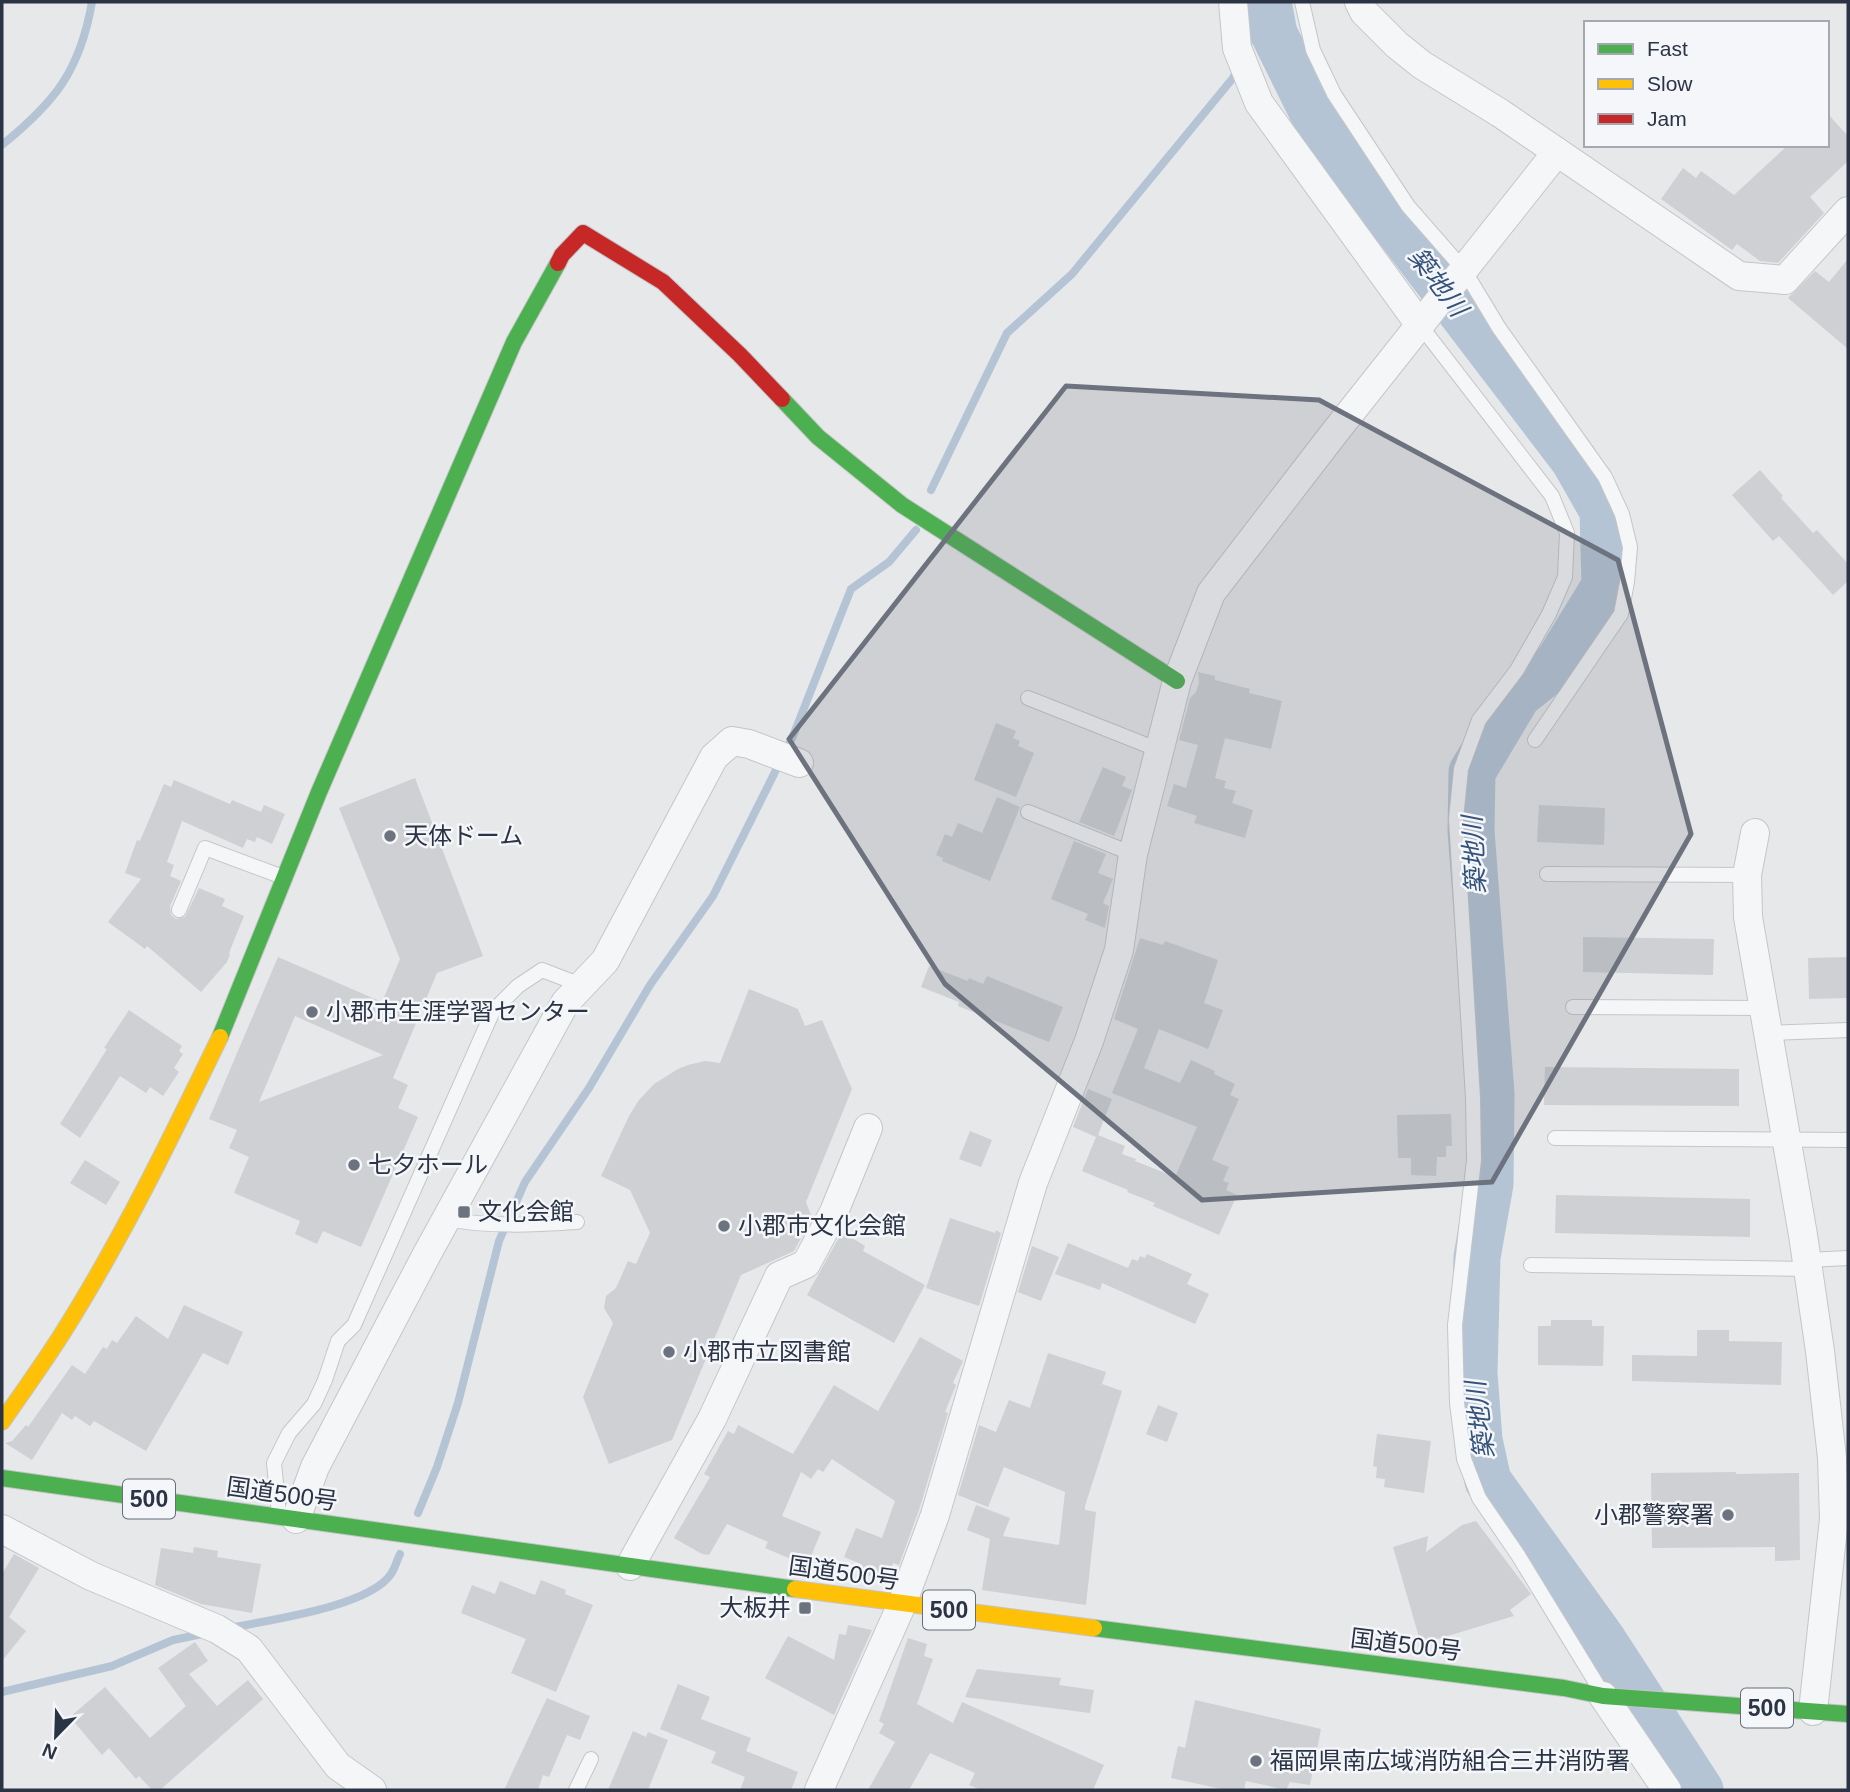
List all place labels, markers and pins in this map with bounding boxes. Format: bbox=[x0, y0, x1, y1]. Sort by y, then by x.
place label: 天体ドーム bbox=[404, 822, 523, 849]
marker: 天体ドーム bbox=[382, 828, 398, 844]
place label: 小郡市生涯学習センター bbox=[326, 998, 590, 1025]
marker: 小郡市生涯学習センター bbox=[304, 1004, 320, 1020]
place label: 七夕ホール bbox=[368, 1151, 488, 1178]
marker: 七夕ホール bbox=[346, 1157, 362, 1173]
place label: 文化会館 bbox=[478, 1198, 574, 1225]
marker: 文化会館 bbox=[456, 1204, 472, 1220]
place label: 小郡市文化会館 bbox=[738, 1212, 906, 1239]
marker: 小郡市文化会館 bbox=[716, 1218, 732, 1234]
place label: 小郡市立図書館 bbox=[683, 1338, 851, 1365]
marker: 小郡市立図書館 bbox=[661, 1344, 677, 1360]
place label: 小郡警察署 bbox=[1594, 1501, 1714, 1528]
marker: 小郡警察署 bbox=[1720, 1507, 1736, 1523]
place label: 大板井 bbox=[719, 1594, 791, 1621]
marker: 大板井 bbox=[797, 1600, 813, 1616]
place label: 福岡県南広域消防組合三井消防署 bbox=[1270, 1747, 1630, 1774]
marker: 福岡県南広域消防組合三井消防署 bbox=[1248, 1753, 1264, 1769]

